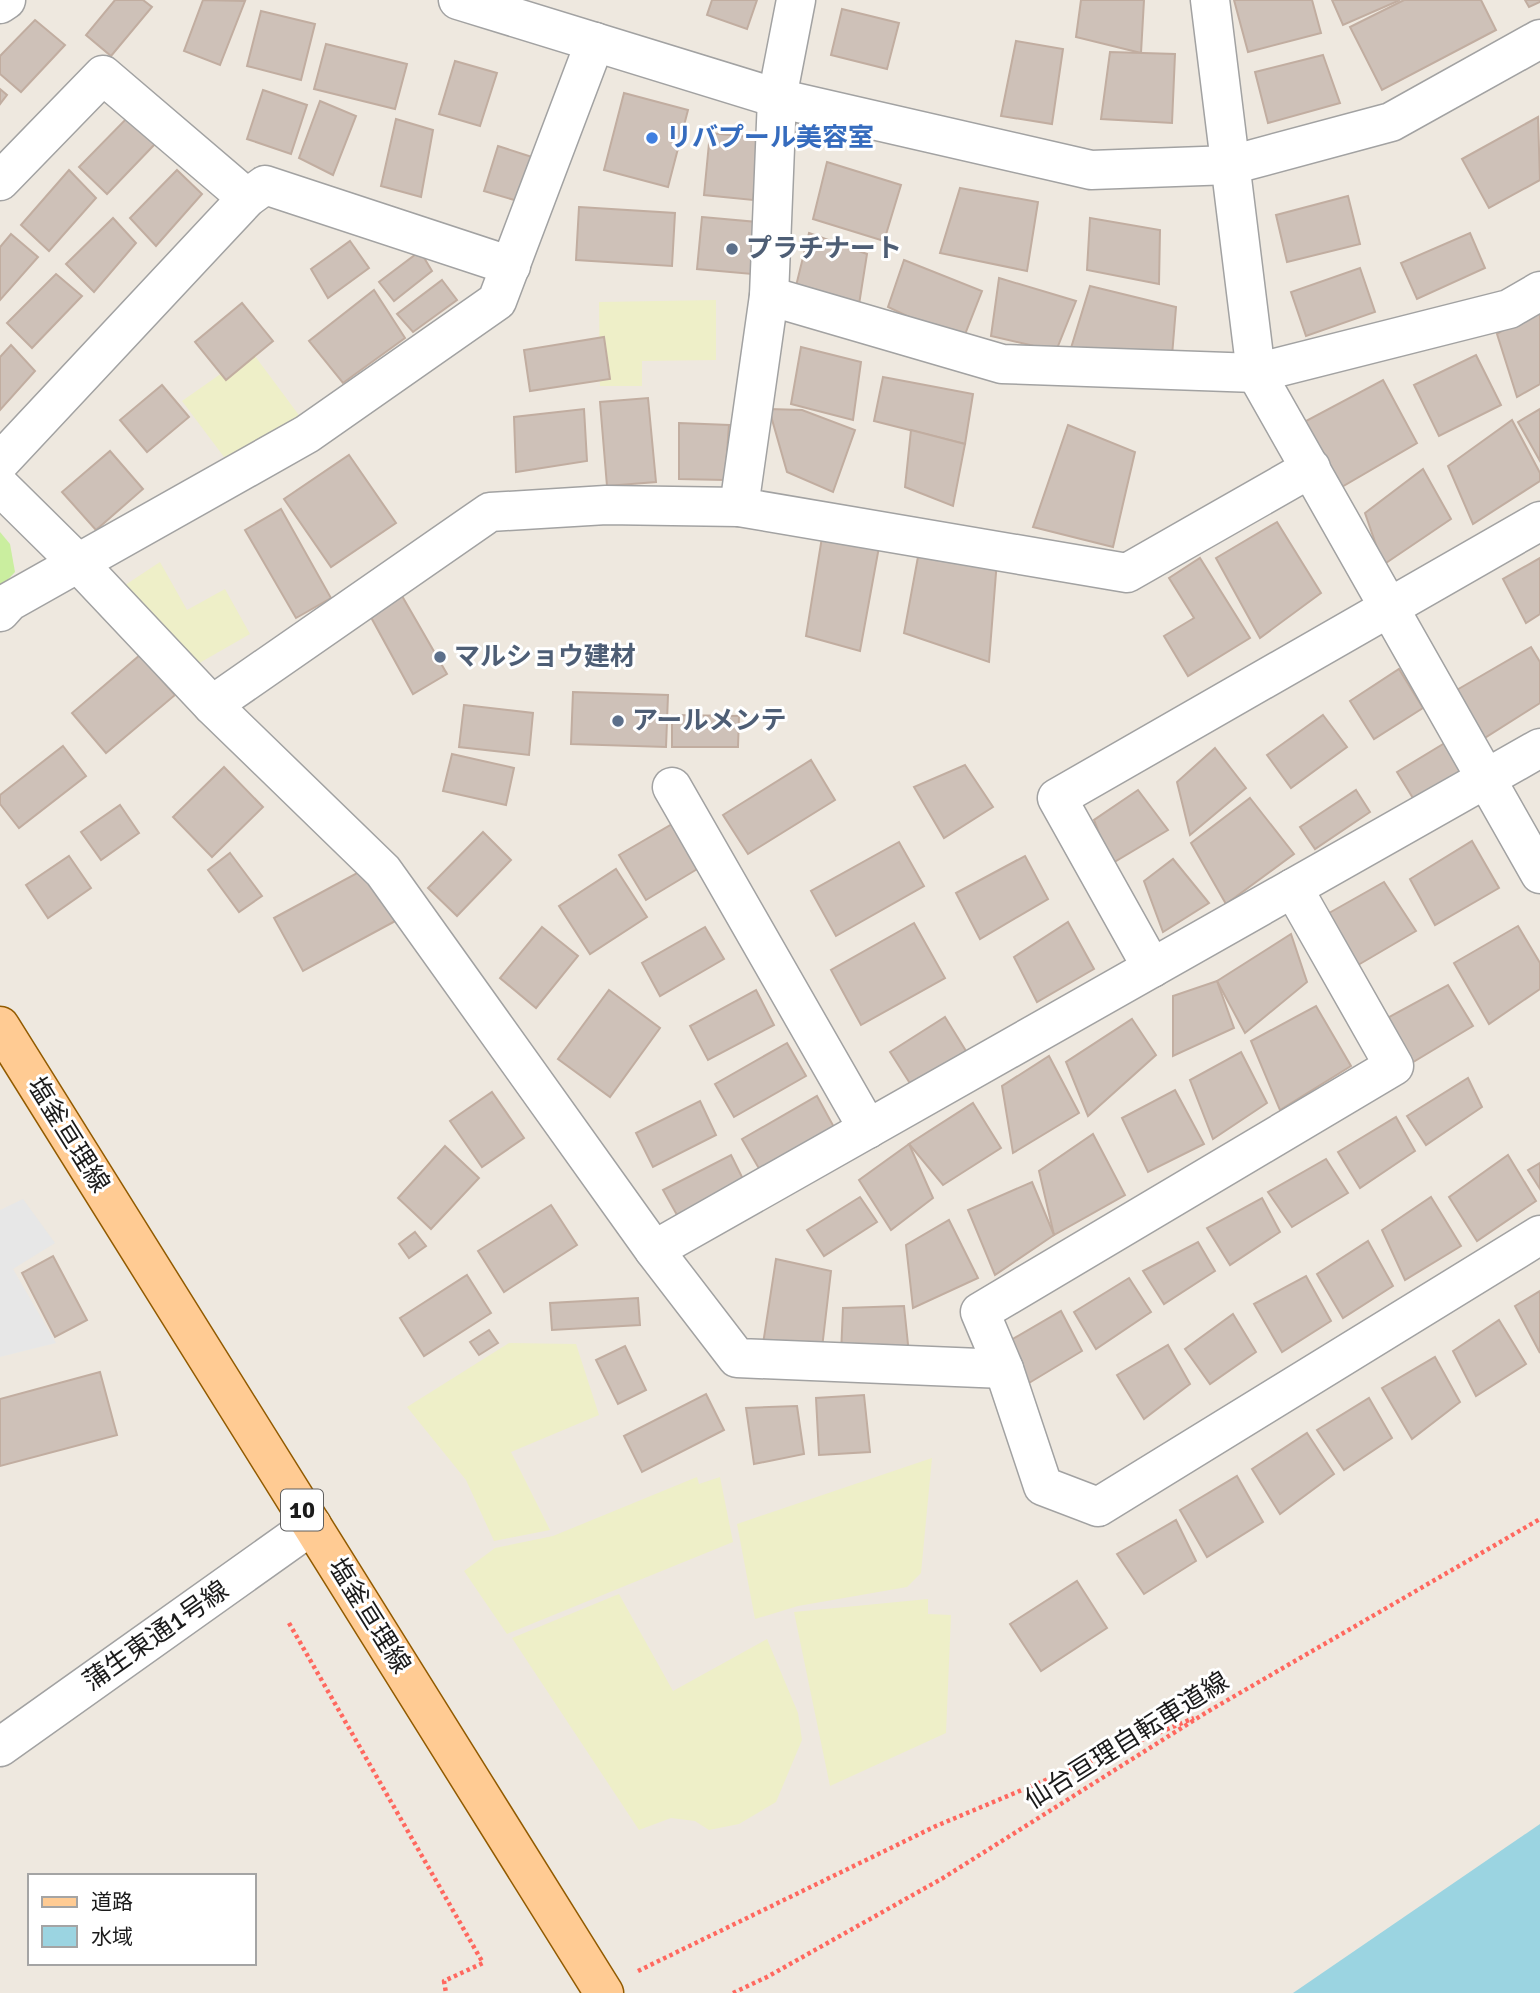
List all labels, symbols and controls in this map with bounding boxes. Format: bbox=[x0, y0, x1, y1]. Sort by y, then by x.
place label: リバプール美容室 bbox=[666, 122, 874, 154]
marker: リバプール美容室 bbox=[644, 130, 660, 146]
place label: プラチナート bbox=[746, 233, 902, 265]
marker: プラチナート bbox=[724, 241, 740, 257]
place label: マルショウ建材 bbox=[454, 641, 636, 673]
marker: マルショウ建材 bbox=[432, 649, 448, 665]
place label: アールメンテ bbox=[632, 705, 786, 737]
marker: アールメンテ bbox=[610, 713, 626, 729]
street label: 塩釜亘理線 bbox=[20, 1071, 116, 1199]
road number: 10 bbox=[281, 1490, 323, 1530]
street label: 塩釜亘理線 bbox=[321, 1552, 417, 1680]
street label: 蒲生東通1号線 bbox=[77, 1574, 235, 1698]
street label: 仙台亘理自転車道線 bbox=[1019, 1665, 1235, 1817]
legend bbox=[28, 1874, 256, 1965]
text: 道路 bbox=[91, 1889, 133, 1915]
text: 水域 bbox=[91, 1924, 133, 1950]

